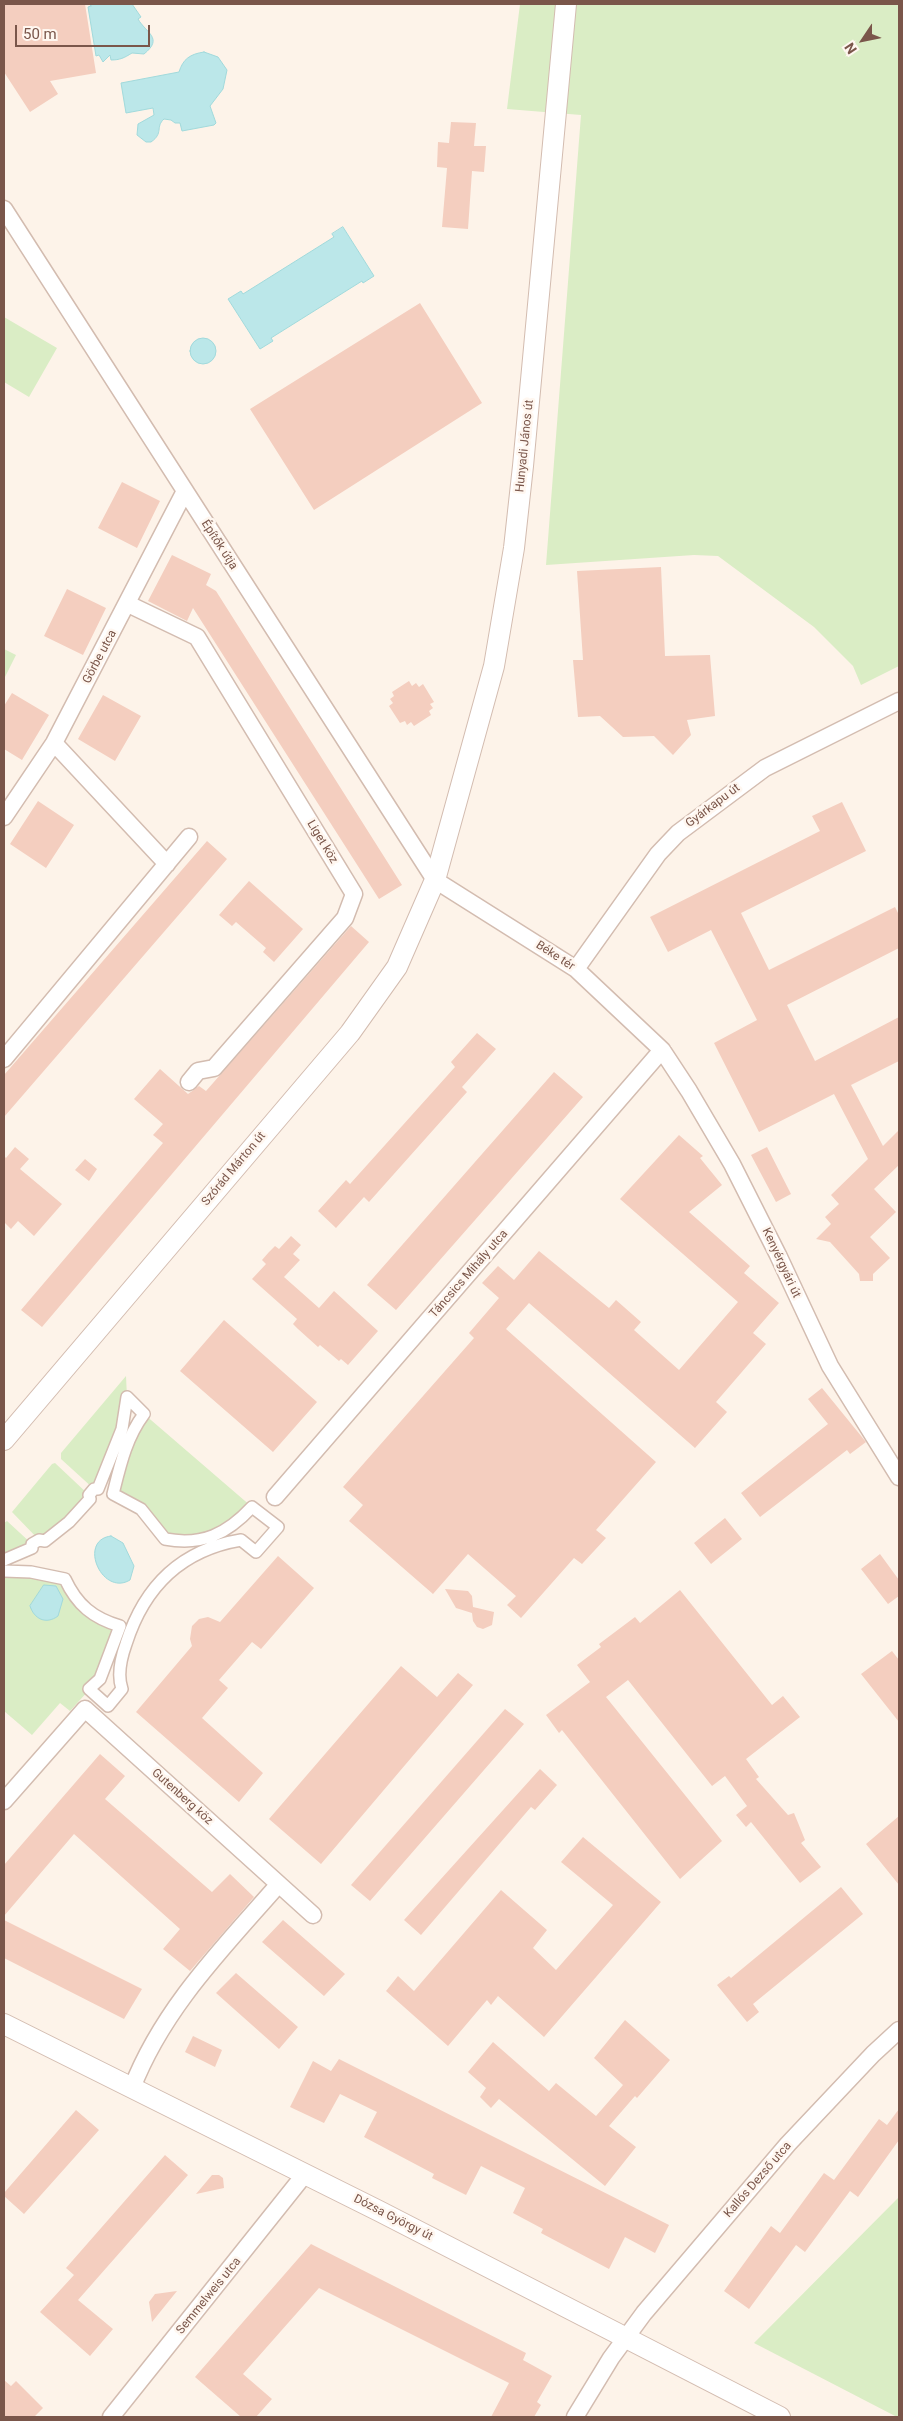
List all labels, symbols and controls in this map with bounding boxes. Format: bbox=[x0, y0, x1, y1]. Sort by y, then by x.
scale bar bbox=[18, 15, 152, 47]
north arrow bbox=[838, 15, 888, 65]
text: 50 m bbox=[23, 25, 57, 43]
text: N bbox=[841, 40, 860, 57]
street label: Hunyadi János út bbox=[513, 399, 537, 493]
street label: Építők útja bbox=[198, 518, 240, 572]
street label: Görbe utca bbox=[80, 628, 120, 686]
street label: Gyárkapu út bbox=[683, 781, 743, 831]
street label: Liget köz bbox=[303, 818, 341, 866]
street label: Béke tér bbox=[533, 938, 577, 974]
street label: Szórád Márton út bbox=[199, 1129, 269, 1209]
street label: Kenyérgyári út bbox=[758, 1226, 804, 1300]
street label: Táncsics Mihály utca bbox=[427, 1227, 511, 1321]
street label: Gutenberg köz bbox=[148, 1766, 216, 1828]
street label: Kallós Dezső utca bbox=[721, 2139, 795, 2221]
street label: Dózsa György út bbox=[351, 2192, 435, 2244]
street label: Semmelweis utca bbox=[174, 2255, 244, 2337]

